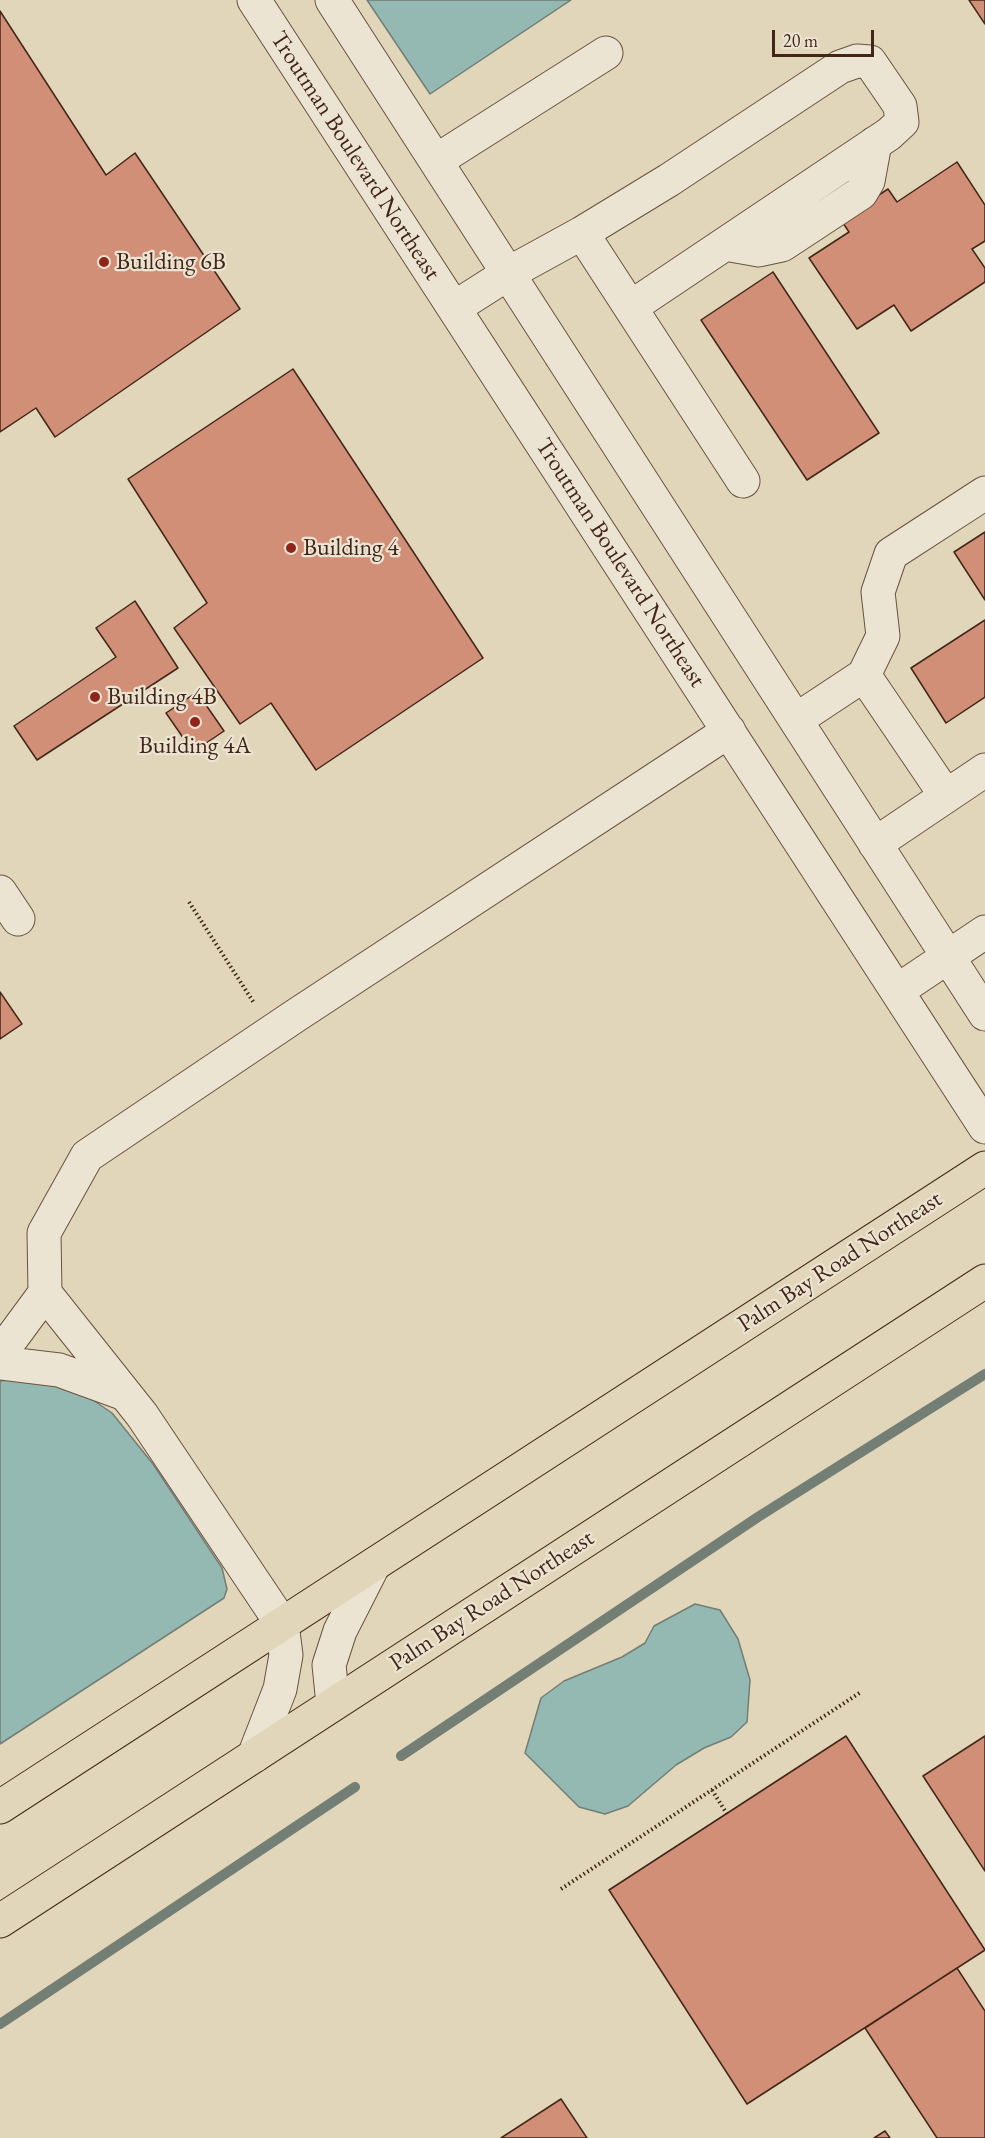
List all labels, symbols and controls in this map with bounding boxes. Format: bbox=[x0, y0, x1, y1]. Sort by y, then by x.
scale bar bbox=[775, 18, 877, 56]
street label: Troutman Boulevard Northeast bbox=[264, 26, 446, 286]
text: 20 m bbox=[783, 29, 818, 52]
place label: Building 6B bbox=[116, 248, 226, 276]
marker: Building 6B bbox=[97, 255, 111, 269]
street label: Troutman Boulevard Northeast bbox=[529, 433, 711, 693]
place label: Building 4 bbox=[303, 534, 399, 562]
marker: Building 4 bbox=[284, 541, 298, 555]
place label: Building 4B bbox=[107, 683, 217, 711]
marker: Building 4B bbox=[88, 690, 102, 704]
marker: Building 4A bbox=[188, 715, 202, 729]
place label: Building 4A bbox=[139, 732, 251, 760]
street label: Palm Bay Road Northeast bbox=[733, 1185, 947, 1339]
street label: Palm Bay Road Northeast bbox=[385, 1524, 599, 1678]

